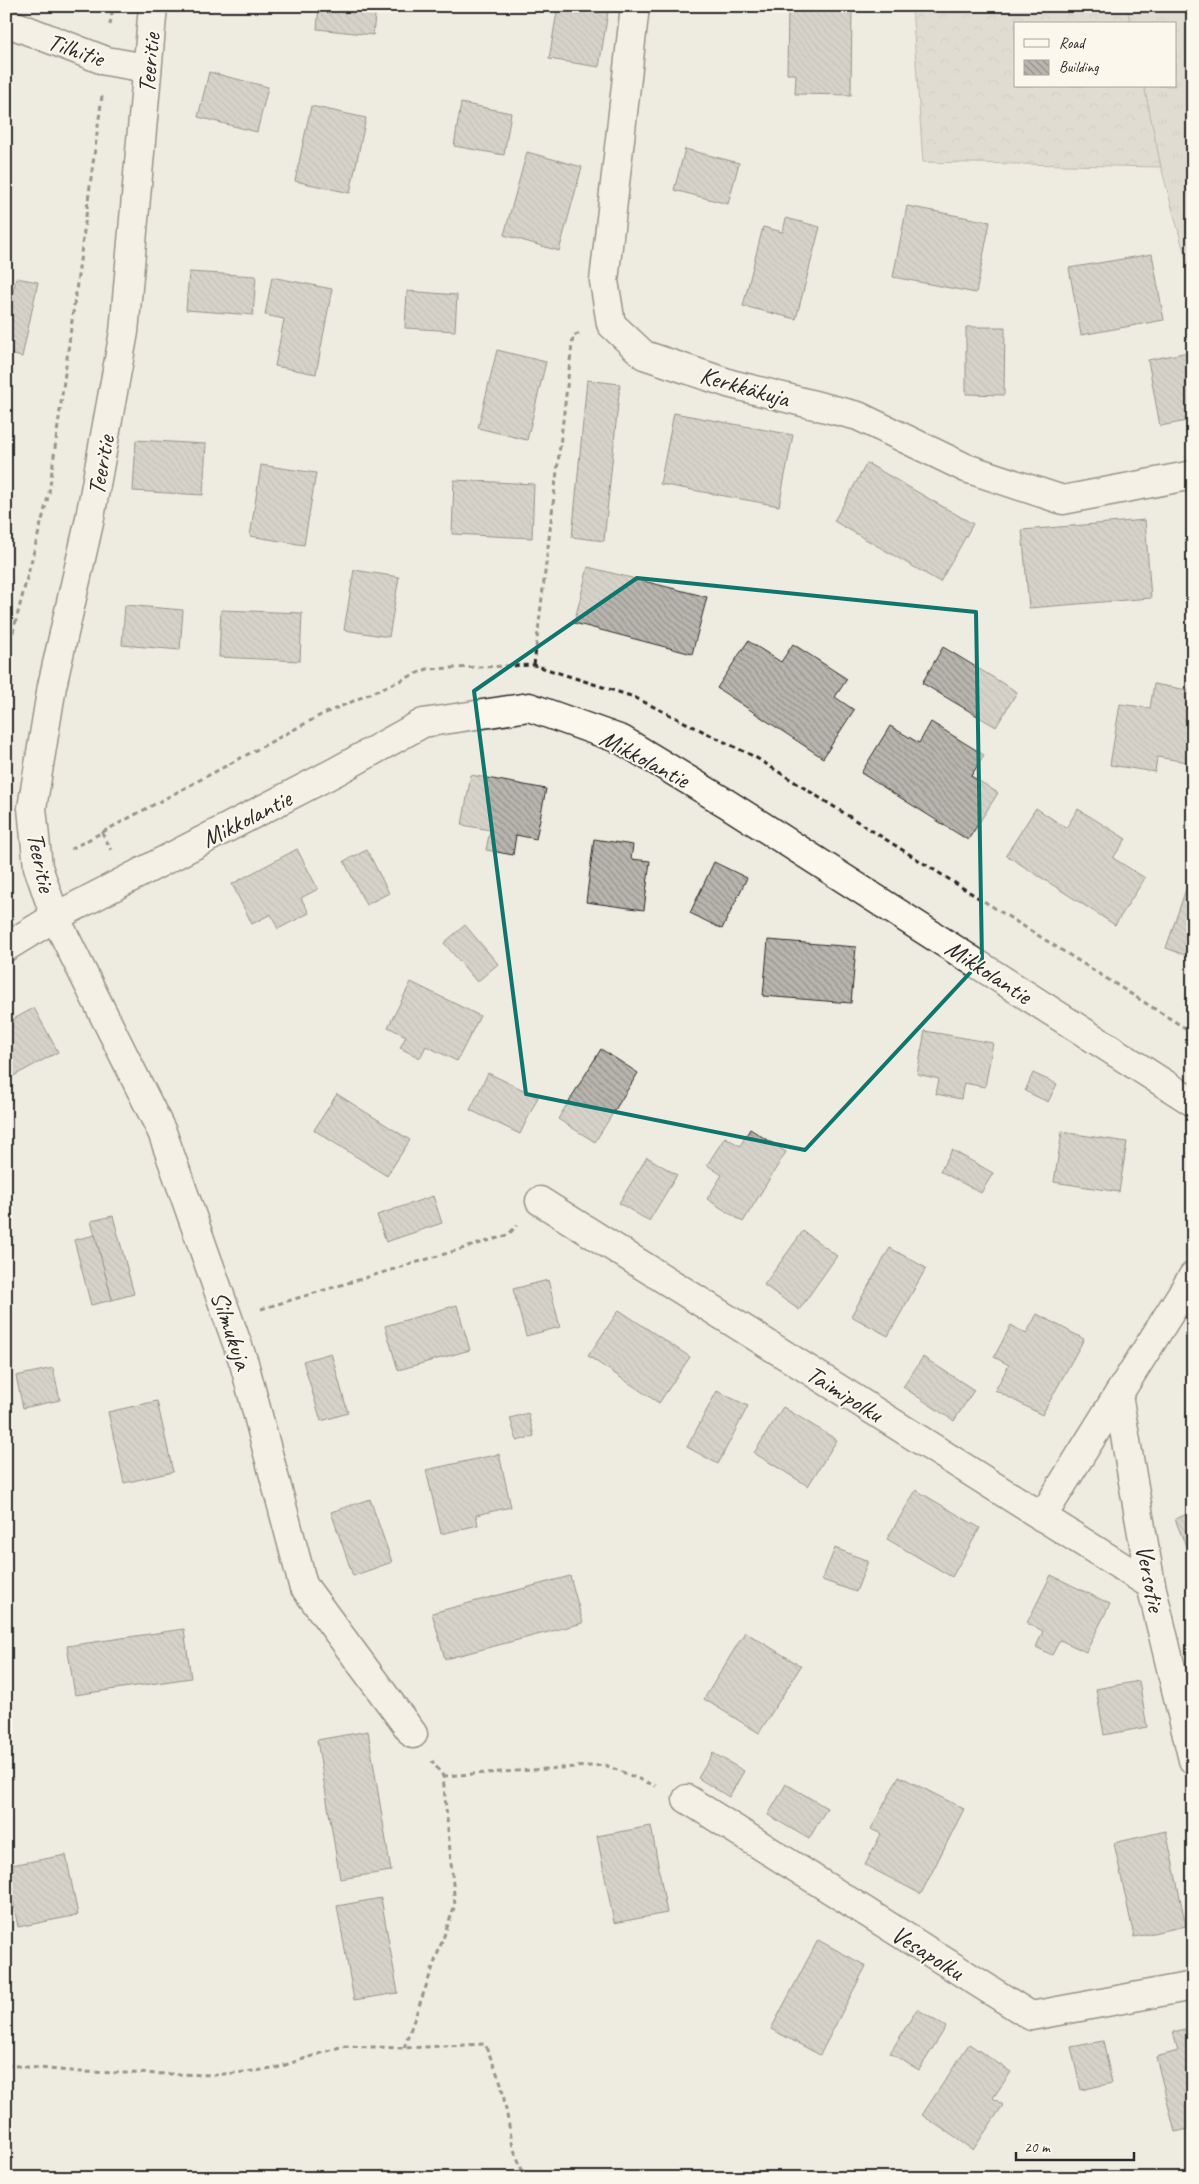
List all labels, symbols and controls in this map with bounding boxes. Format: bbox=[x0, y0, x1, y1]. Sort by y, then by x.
legend bbox=[1014, 22, 1176, 88]
street label: Tilhitie bbox=[43, 25, 110, 75]
street label: Teeritie bbox=[130, 30, 168, 94]
text: Road bbox=[1059, 34, 1086, 53]
text: Building bbox=[1059, 58, 1099, 77]
street label: Kerkkäkuja bbox=[696, 359, 795, 415]
street label: Teeritie bbox=[80, 431, 122, 498]
street label: Mikkolantie bbox=[594, 722, 696, 797]
street label: Mikkolantie bbox=[196, 782, 299, 855]
street label: Teeritie bbox=[19, 829, 63, 897]
street label: Mikkolantie bbox=[939, 932, 1039, 1013]
street label: Silmukuja bbox=[203, 1287, 260, 1376]
street label: Taimipolku bbox=[800, 1358, 890, 1431]
street label: Versotie bbox=[1128, 1542, 1172, 1616]
street label: Vesapolku bbox=[885, 1918, 971, 1988]
scale bar bbox=[1016, 2129, 1134, 2161]
text: 20 m bbox=[1024, 2138, 1051, 2157]

